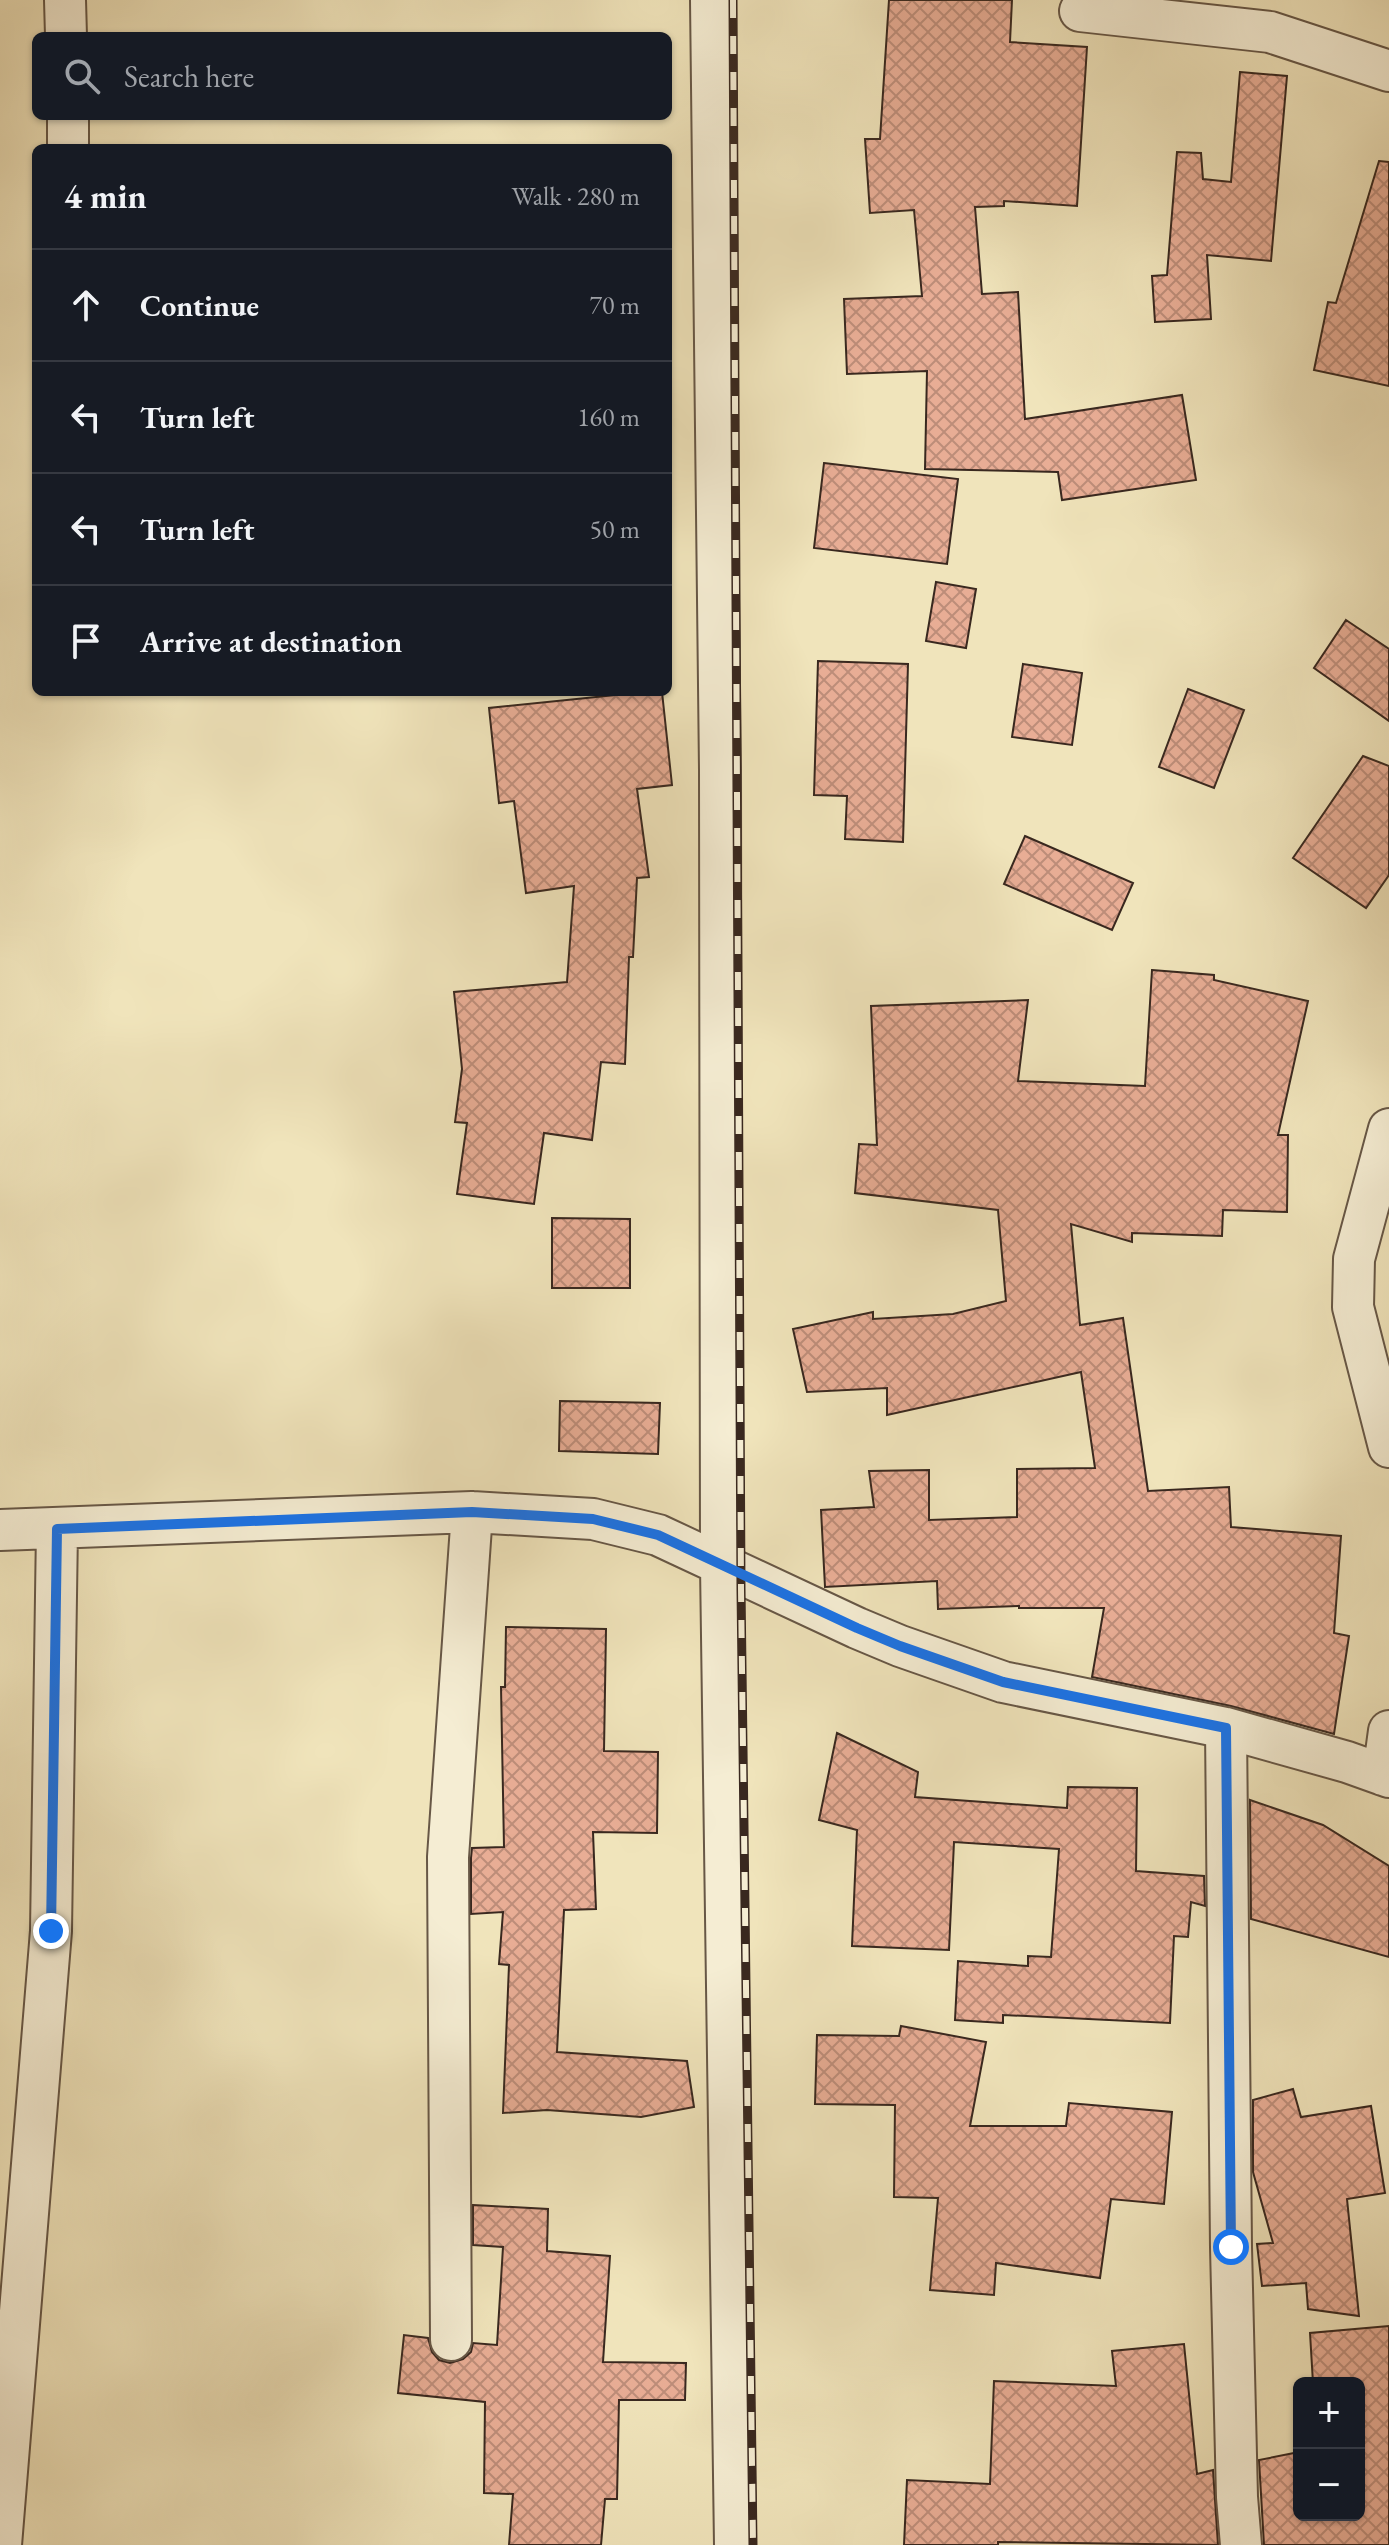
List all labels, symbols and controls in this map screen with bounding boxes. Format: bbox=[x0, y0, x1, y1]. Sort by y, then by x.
search box bbox=[32, 32, 672, 120]
icon: search bbox=[60, 54, 104, 98]
text: Search here bbox=[124, 57, 254, 96]
text: 4 min bbox=[64, 174, 147, 218]
text: Walk · 280 m bbox=[512, 179, 640, 213]
icon: ahead bbox=[64, 283, 108, 327]
text: Continue bbox=[140, 286, 259, 325]
text: 70 m bbox=[590, 288, 640, 322]
icon: left bbox=[64, 395, 108, 439]
text: Turn left bbox=[140, 398, 254, 437]
text: 160 m bbox=[577, 400, 640, 434]
icon: left bbox=[64, 507, 108, 551]
text: Turn left bbox=[140, 510, 254, 549]
text: 50 m bbox=[590, 512, 640, 546]
icon: arrive bbox=[64, 619, 108, 663]
text: Arrive at destination bbox=[140, 622, 402, 661]
route end bbox=[33, 1913, 69, 1949]
route start bbox=[1213, 2229, 1249, 2265]
map controls bbox=[1293, 2377, 1365, 2521]
button: + bbox=[1293, 2377, 1365, 2449]
button: − bbox=[1293, 2449, 1365, 2521]

